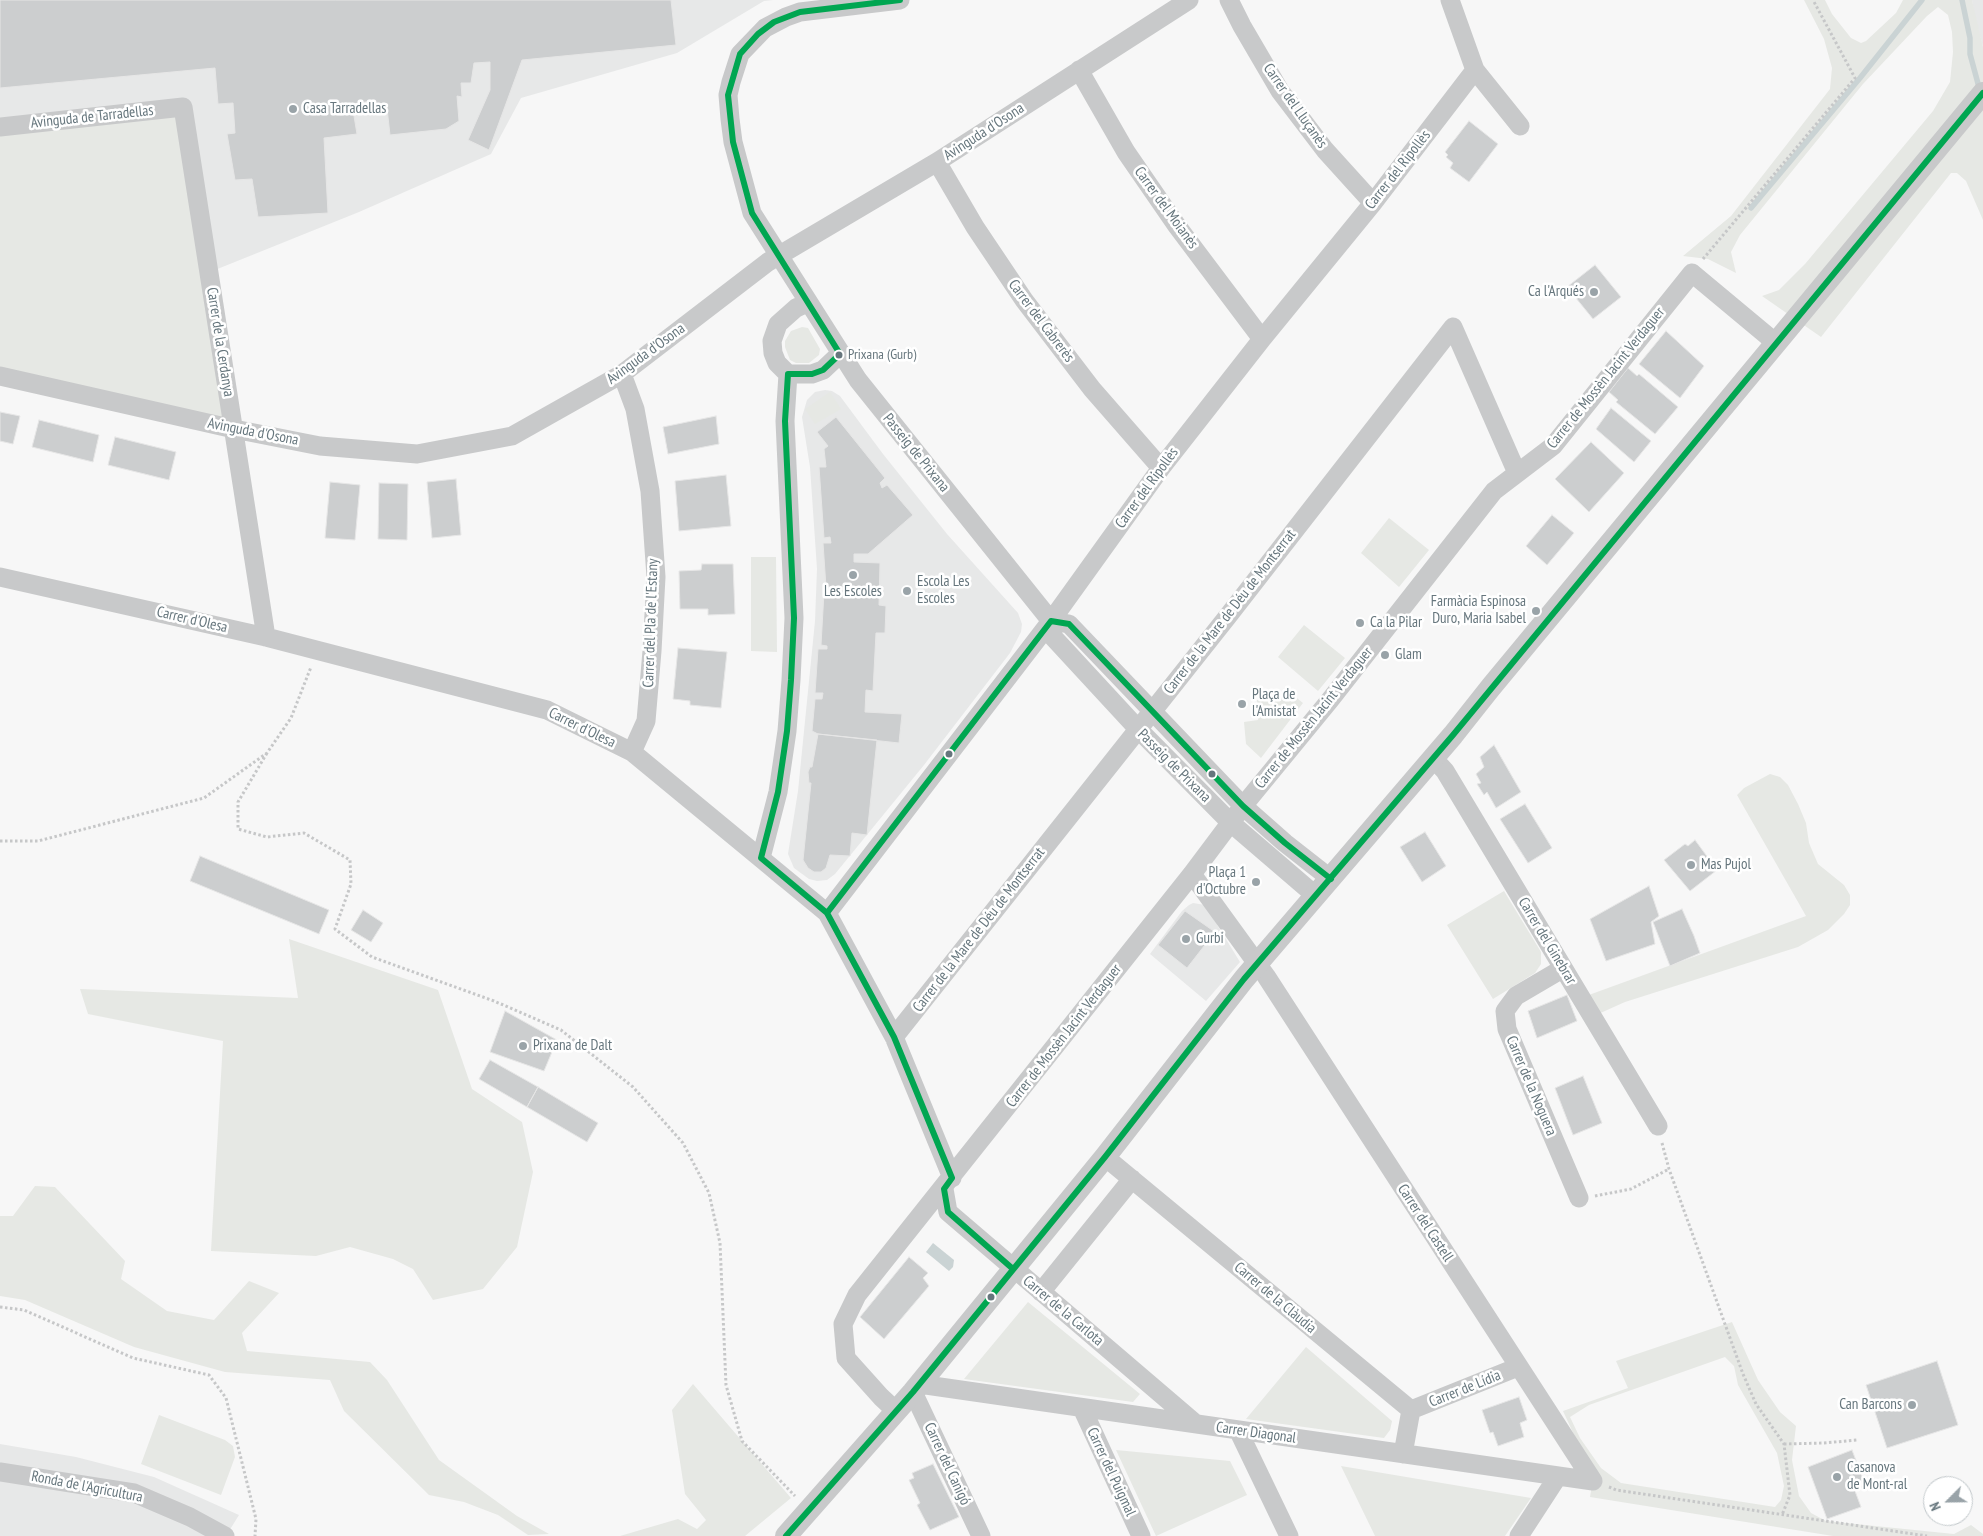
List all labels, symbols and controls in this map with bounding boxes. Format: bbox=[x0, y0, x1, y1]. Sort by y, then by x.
street label: Carrer del Lluçanès bbox=[1259, 60, 1331, 152]
street label: Avinguda d'Osona bbox=[940, 99, 1028, 165]
place label: Casa Tarradellas bbox=[303, 100, 386, 118]
street label: Avinguda de Tarradellas bbox=[30, 102, 154, 132]
marker: Casa Tarradellas bbox=[287, 103, 299, 115]
street label: Carrer del Ripollès bbox=[1362, 127, 1434, 213]
street label: Carrer del Moianès bbox=[1130, 164, 1202, 252]
street label: Carrer del Cabrerès bbox=[1004, 276, 1078, 366]
place label: Ca l'Arqués bbox=[1528, 283, 1584, 301]
street label: Carrer de la Cerdanya bbox=[202, 286, 238, 398]
marker: Ca l'Arqués bbox=[1588, 286, 1600, 298]
street label: Carrer de Mossèn Jacint Verdaguer bbox=[1543, 304, 1669, 452]
street label: Avinguda d'Osona bbox=[603, 320, 689, 388]
place label: Prixana (Gurb) bbox=[848, 347, 916, 363]
marker: Prixana (Gurb) bbox=[834, 350, 844, 360]
street label: Passeig de Prixana bbox=[879, 410, 953, 496]
street label: Avinguda d'Osona bbox=[206, 414, 300, 450]
street label: Carrer del Ripollès bbox=[1112, 444, 1182, 532]
street label: Carrer de la Mare de Déu de Montserrat bbox=[1160, 526, 1300, 698]
street label: Carrer del Pla de l'Estany bbox=[640, 558, 662, 688]
marker: Les Escoles bbox=[847, 569, 859, 581]
place label: Escola Les Escoles bbox=[917, 573, 970, 608]
place label: Les Escoles bbox=[824, 583, 882, 601]
marker: Escola Les Escoles bbox=[901, 585, 913, 597]
place label: Farmàcia Espinosa Duro, Maria Isabel bbox=[1431, 593, 1526, 628]
street label: Carrer d'Olesa bbox=[155, 603, 229, 637]
marker: Farmàcia Espinosa Duro, Maria Isabel bbox=[1530, 605, 1542, 617]
place label: Ca la Pilar bbox=[1370, 614, 1422, 632]
marker: Ca la Pilar bbox=[1354, 617, 1366, 629]
street label: Carrer de Mossèn Jacint Verdaguer bbox=[1251, 644, 1377, 792]
place label: Glam bbox=[1395, 646, 1422, 664]
marker: Glam bbox=[1379, 649, 1391, 661]
place label: Plaça de l'Amistat bbox=[1252, 686, 1296, 721]
marker: Plaça de l'Amistat bbox=[1236, 698, 1248, 710]
street label: Carrer d'Olesa bbox=[546, 704, 618, 752]
street label: Passeig de Prixana bbox=[1134, 726, 1214, 806]
unlabelled marker bbox=[944, 749, 954, 759]
unlabelled marker bbox=[1207, 769, 1217, 779]
street label: Carrer de la Mare de Déu de Montserrat bbox=[909, 844, 1049, 1016]
place label: Mas Pujol bbox=[1701, 856, 1751, 874]
marker: Mas Pujol bbox=[1685, 859, 1697, 871]
place label: Plaça 1 d'Octubre bbox=[1196, 864, 1246, 899]
marker: Plaça 1 d'Octubre bbox=[1250, 876, 1262, 888]
street label: Carrer del Ginebrar bbox=[1514, 894, 1580, 988]
place label: Gurbi bbox=[1196, 930, 1224, 948]
marker: Gurbi bbox=[1180, 933, 1192, 945]
street label: Carrer de Mossèn Jacint Verdaguer bbox=[1002, 961, 1126, 1111]
street label: Carrer de la Noguera bbox=[1502, 1033, 1560, 1139]
place label: Prixana de Dalt bbox=[533, 1037, 612, 1055]
marker: Prixana de Dalt bbox=[517, 1040, 529, 1052]
street label: Carrer del Castell bbox=[1393, 1181, 1457, 1265]
street label: Carrer de la Clàudia bbox=[1230, 1258, 1320, 1338]
street label: Carrer de la Carlota bbox=[1019, 1272, 1107, 1350]
unlabelled marker bbox=[986, 1292, 996, 1302]
street label: Carrer de Lídia bbox=[1427, 1367, 1503, 1411]
place label: Can Barcons bbox=[1839, 1396, 1902, 1414]
marker: Can Barcons bbox=[1906, 1399, 1918, 1411]
street label: Carrer Diagonal bbox=[1215, 1418, 1297, 1448]
street label: Carrer del Canigó bbox=[920, 1420, 974, 1508]
street label: Carrer del Puigmal bbox=[1083, 1425, 1139, 1519]
place label: Casanova de Mont-ral bbox=[1847, 1459, 1907, 1494]
street label: Ronda de l'Agricultura bbox=[30, 1467, 144, 1507]
marker: Casanova de Mont-ral bbox=[1831, 1471, 1843, 1483]
north arrow bbox=[1923, 1476, 1973, 1526]
text: N bbox=[1925, 1499, 1945, 1513]

